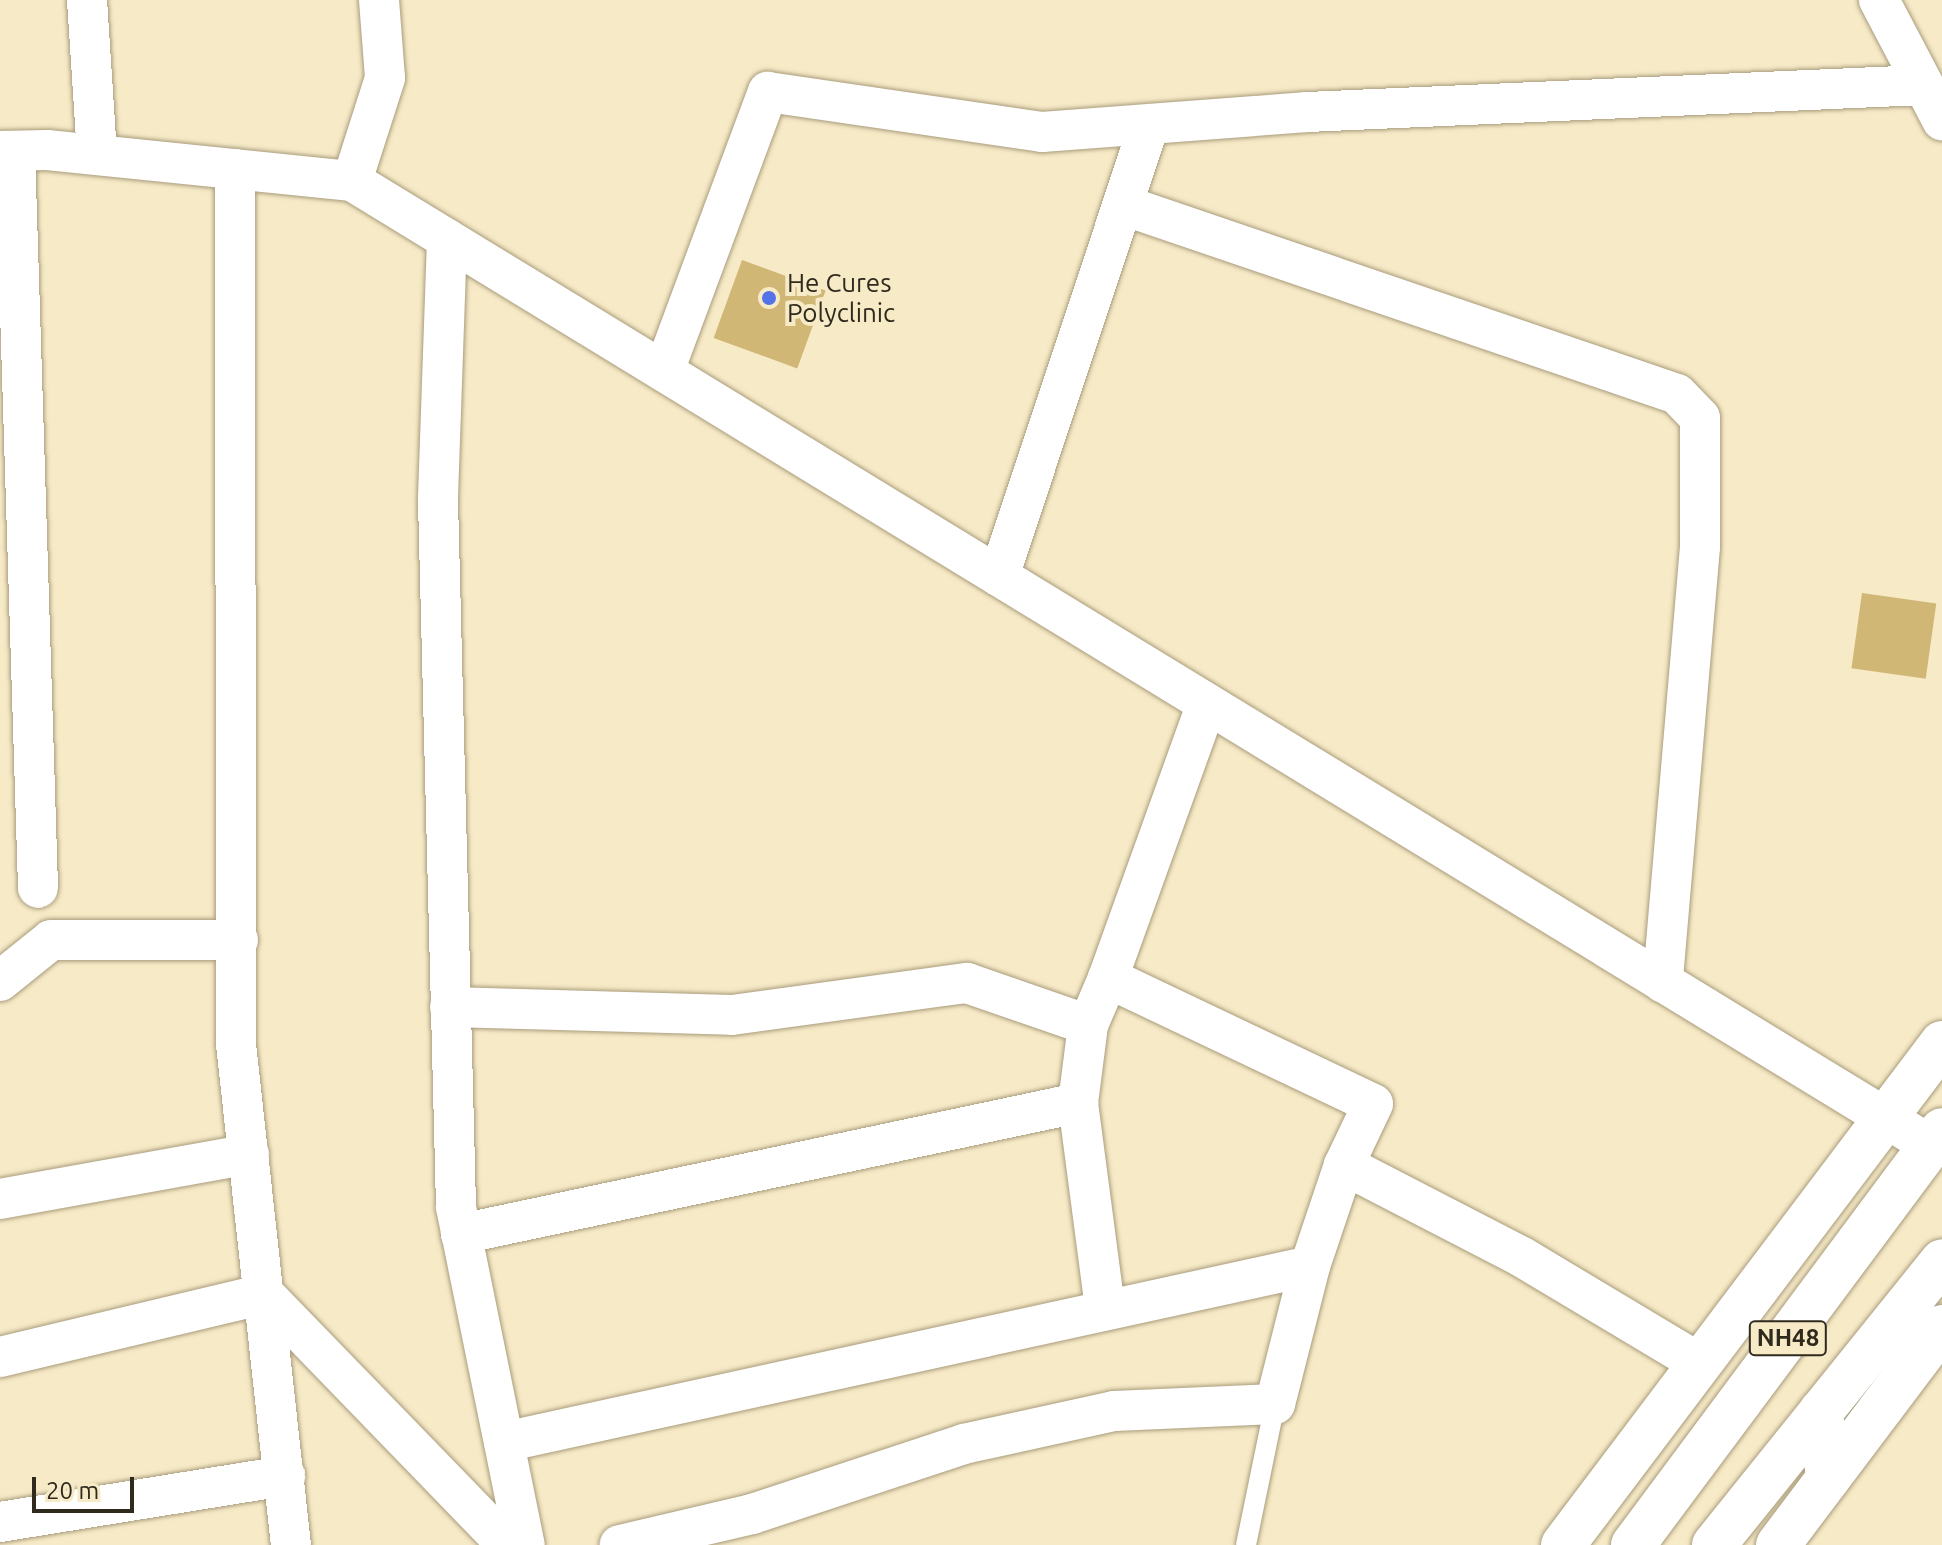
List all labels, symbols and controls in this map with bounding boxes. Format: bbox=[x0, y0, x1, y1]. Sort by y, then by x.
place label: He Cures Polyclinic bbox=[787, 267, 895, 328]
marker: He Cures Polyclinic bbox=[758, 287, 780, 309]
road number: NH48 bbox=[1748, 1318, 1828, 1358]
scale bar bbox=[36, 1461, 138, 1511]
text: 20 m bbox=[46, 1477, 99, 1504]

